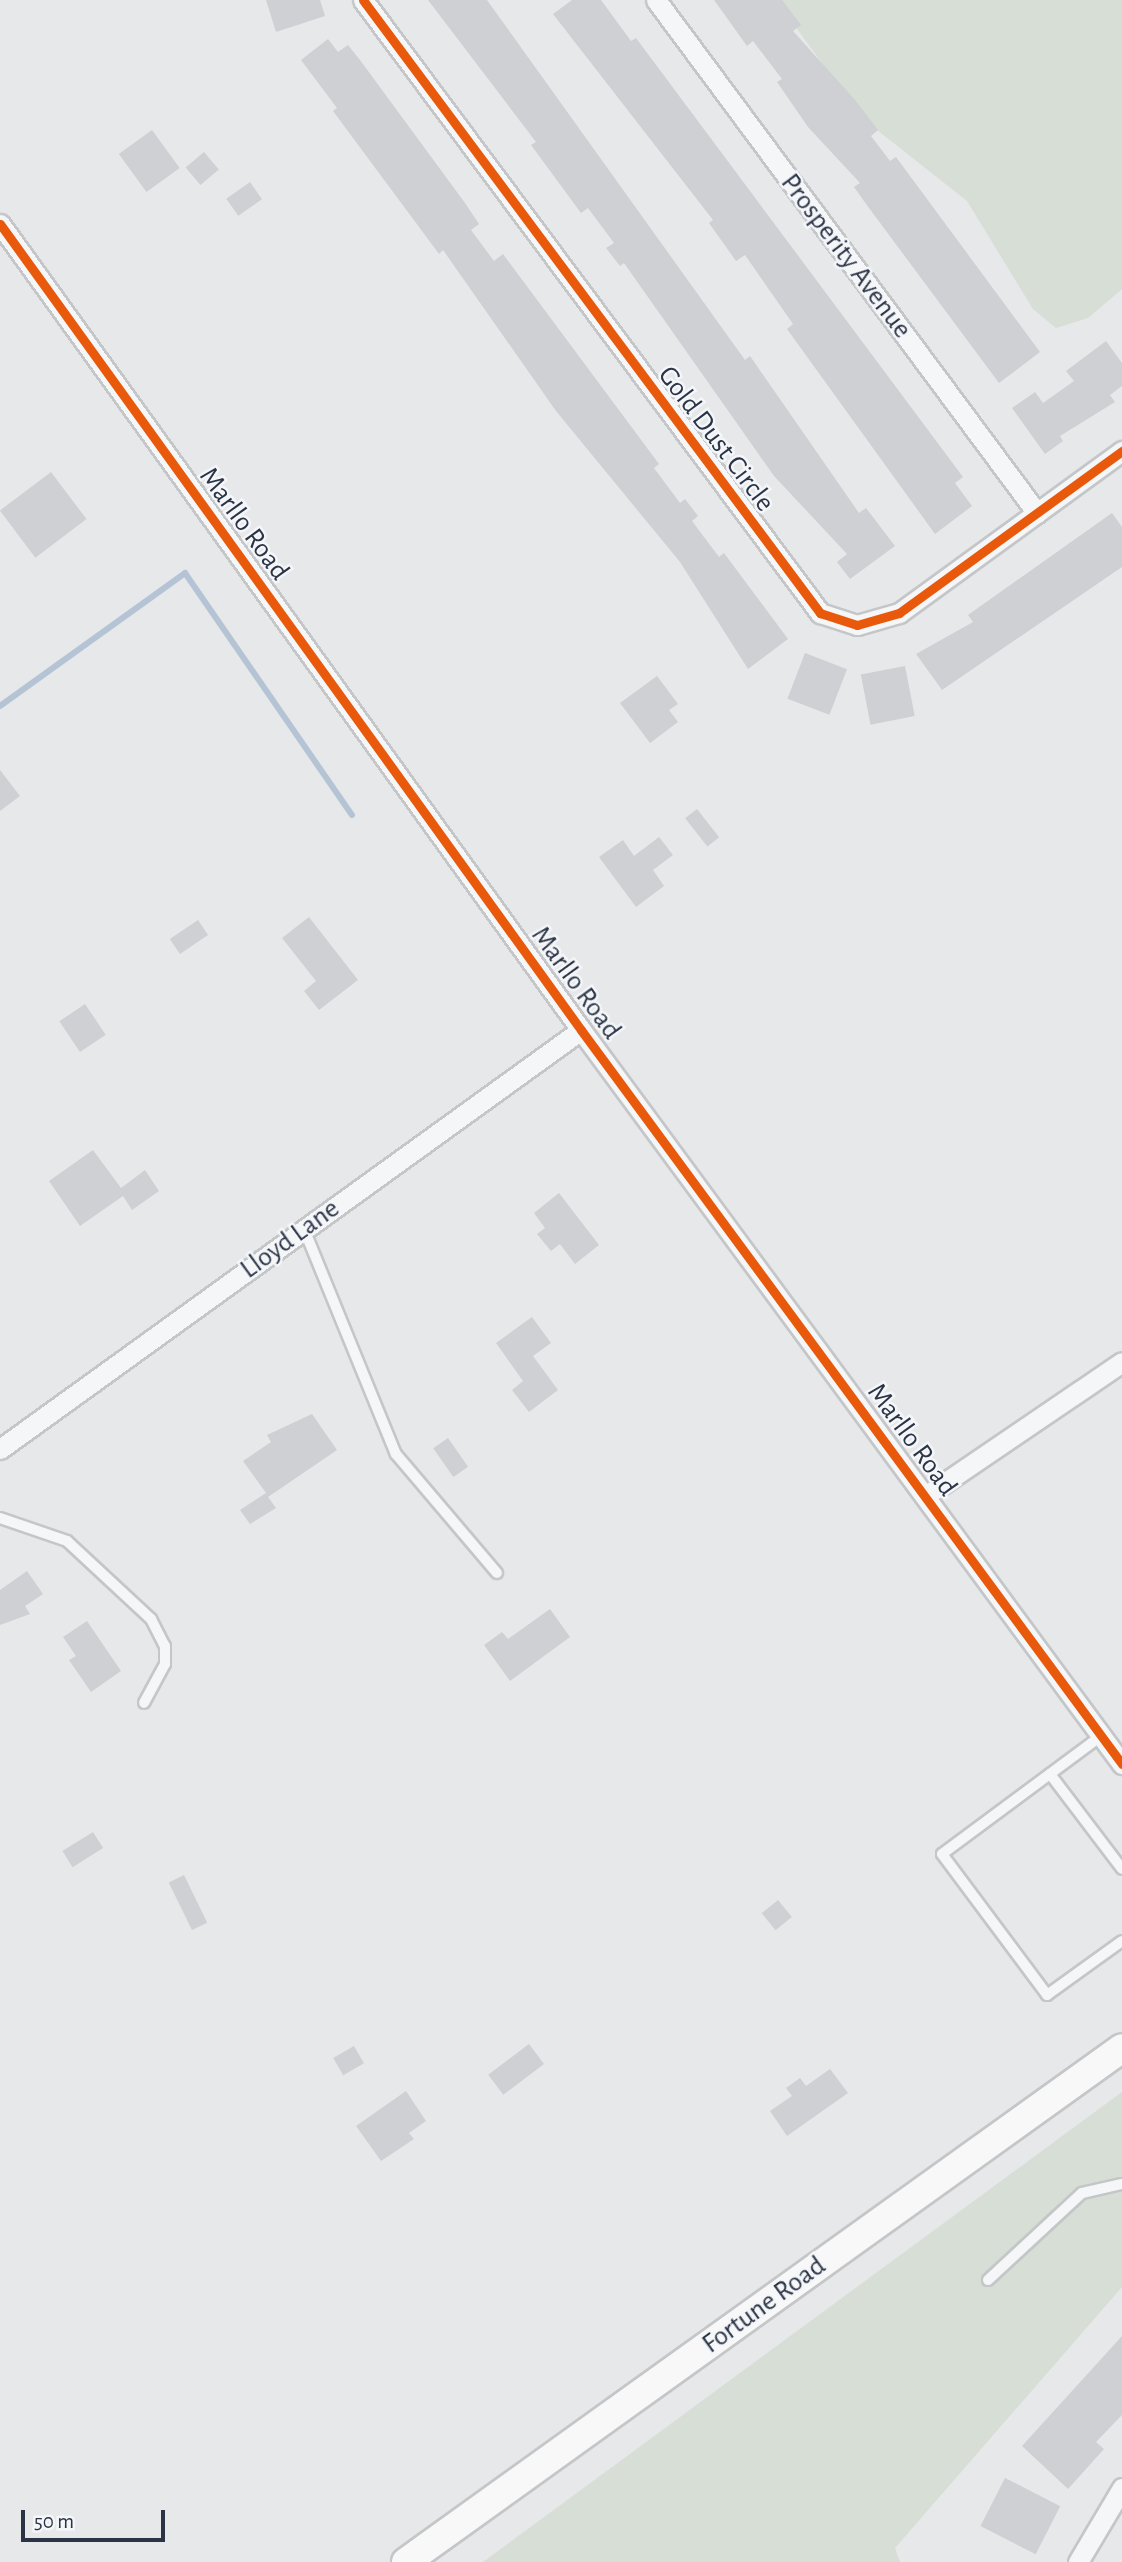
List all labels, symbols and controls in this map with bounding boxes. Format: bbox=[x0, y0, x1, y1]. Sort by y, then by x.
street label: Prosperity Avenue bbox=[773, 167, 919, 345]
street label: Gold Dust Circle bbox=[650, 360, 782, 518]
street label: Marllo Road bbox=[192, 461, 296, 587]
street label: Marllo Road bbox=[524, 920, 628, 1046]
street label: Lloyd Lane bbox=[234, 1192, 346, 1286]
street label: Marllo Road bbox=[860, 1377, 964, 1503]
street label: Fortune Road bbox=[696, 2249, 832, 2361]
scale bar bbox=[24, 2496, 168, 2540]
text: 50 m bbox=[34, 2511, 74, 2532]

